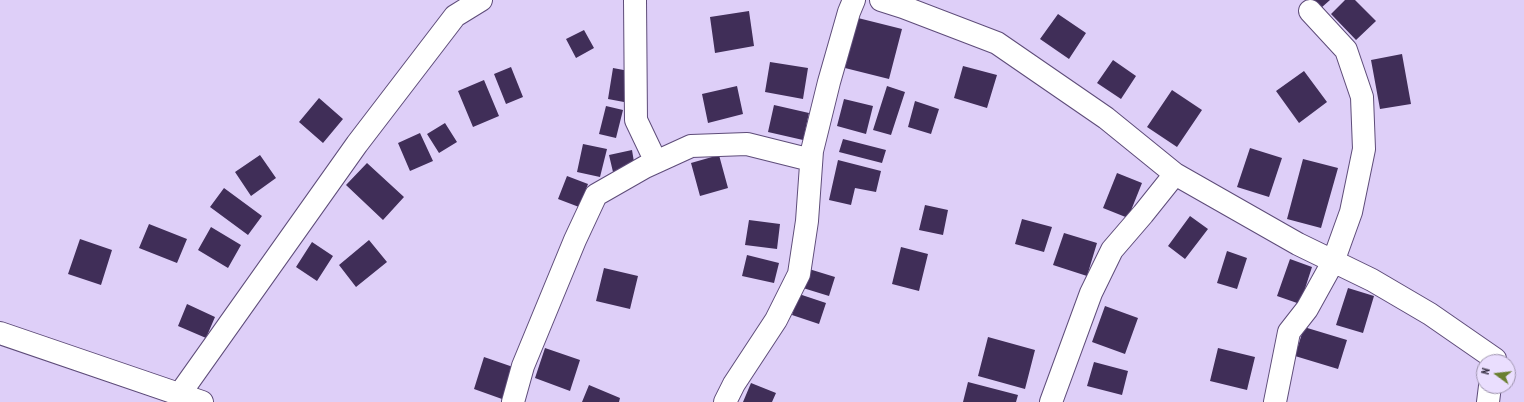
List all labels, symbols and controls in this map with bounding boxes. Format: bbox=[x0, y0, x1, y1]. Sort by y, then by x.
north arrow bbox=[1476, 354, 1516, 394]
text: N bbox=[1478, 366, 1493, 376]

